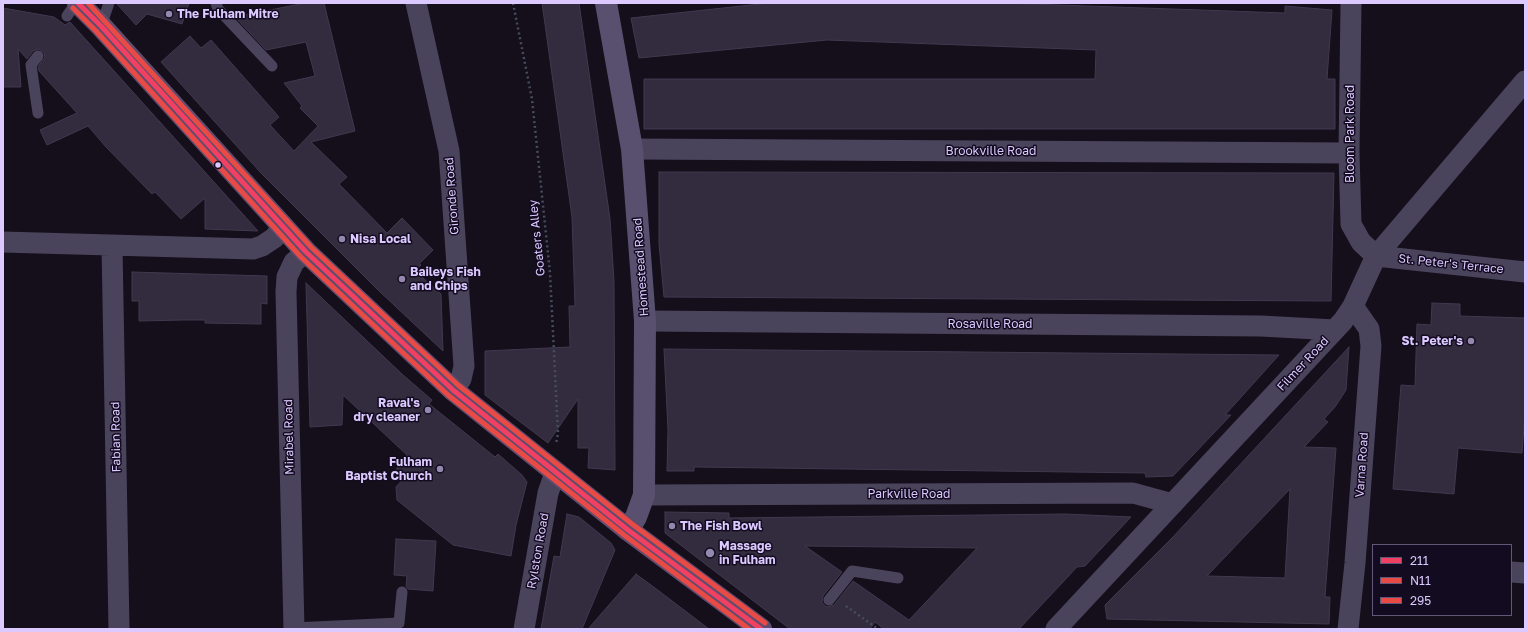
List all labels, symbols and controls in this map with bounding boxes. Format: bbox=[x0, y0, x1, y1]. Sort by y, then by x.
place label: The Fulham Mitre bbox=[177, 7, 279, 21]
marker: The Fulham Mitre bbox=[164, 9, 174, 19]
street label: Bloom Park Road bbox=[1343, 85, 1357, 183]
street label: Brookville Road bbox=[946, 144, 1036, 158]
street label: Gironde Road bbox=[442, 157, 462, 235]
unlabelled marker bbox=[213, 160, 223, 170]
street label: Goaters Alley bbox=[526, 199, 548, 277]
street label: Homestead Road bbox=[630, 217, 652, 317]
place label: Nisa Local bbox=[350, 232, 411, 246]
marker: Nisa Local bbox=[337, 234, 347, 244]
street label: St. Peter's Terrace bbox=[1398, 251, 1504, 277]
place label: Baileys Fish and Chips bbox=[410, 265, 481, 293]
marker: Baileys Fish and Chips bbox=[397, 274, 407, 284]
street label: Rosaville Road bbox=[948, 317, 1032, 331]
street label: Filmer Road bbox=[1274, 334, 1332, 394]
place label: St. Peter's bbox=[1402, 334, 1463, 348]
marker: St. Peter's bbox=[1466, 336, 1476, 346]
place label: Raval's dry cleaner bbox=[354, 396, 420, 424]
street label: Mirabel Road bbox=[281, 399, 297, 475]
street label: Fabian Road bbox=[108, 401, 124, 473]
marker: Raval's dry cleaner bbox=[423, 405, 433, 415]
street label: Varna Road bbox=[1353, 432, 1371, 498]
place label: Fulham Baptist Church bbox=[345, 455, 432, 483]
marker: Fulham Baptist Church bbox=[435, 464, 445, 474]
street label: Parkville Road bbox=[868, 487, 950, 501]
street label: Rylston Road bbox=[524, 512, 552, 590]
place label: The Fish Bowl bbox=[680, 519, 762, 533]
marker: The Fish Bowl bbox=[667, 521, 677, 531]
place label: Massage in Fulham bbox=[719, 539, 776, 567]
legend bbox=[1372, 544, 1512, 616]
marker: Massage in Fulham bbox=[704, 547, 716, 559]
text: 211 bbox=[1410, 553, 1429, 568]
text: N11 bbox=[1410, 573, 1431, 588]
text: 295 bbox=[1410, 593, 1431, 608]

